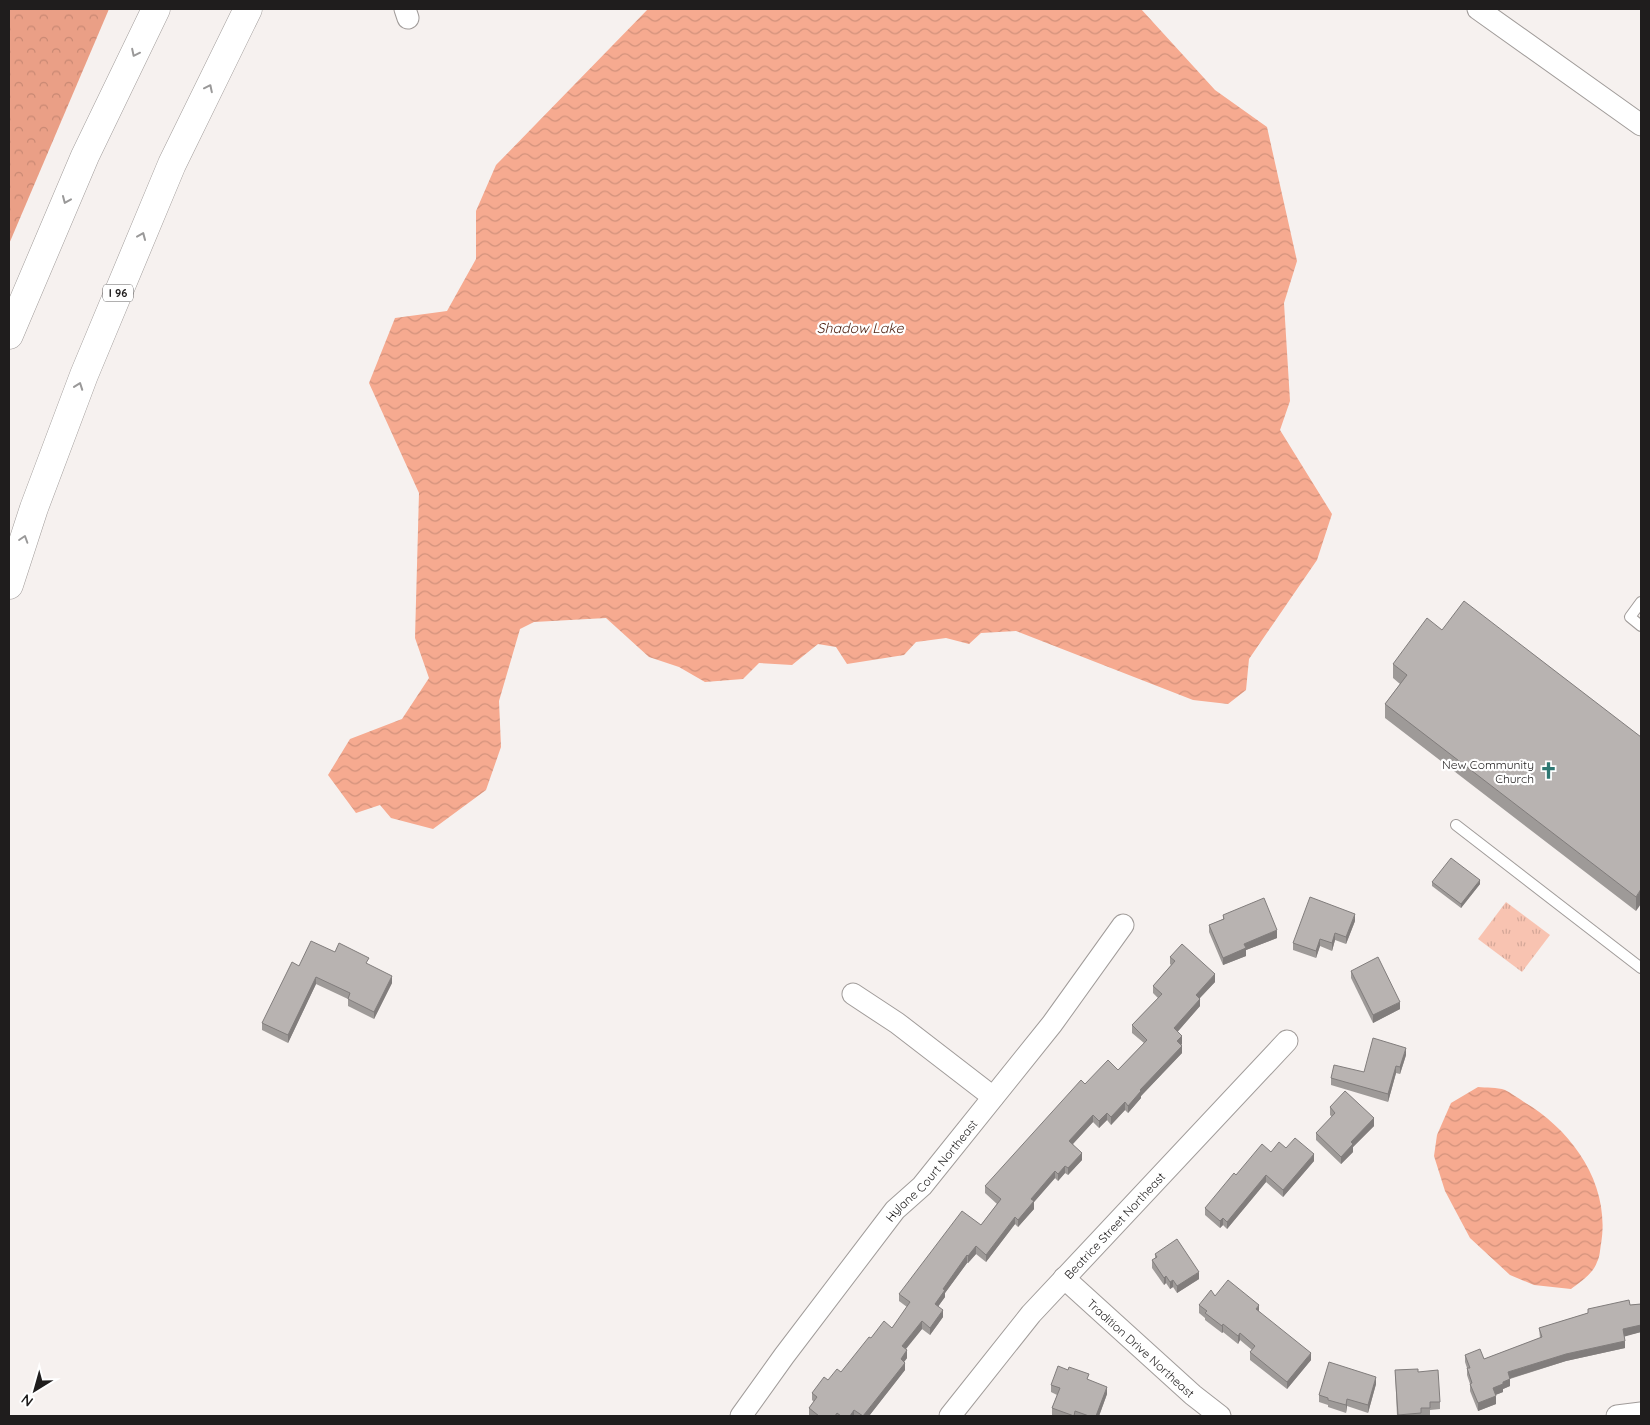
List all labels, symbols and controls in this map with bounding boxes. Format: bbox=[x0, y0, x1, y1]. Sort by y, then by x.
one-way arrow bbox=[131, 47, 141, 56]
one-way arrow bbox=[203, 84, 213, 93]
one-way arrow bbox=[62, 195, 73, 204]
one-way arrow bbox=[135, 232, 146, 241]
road number: I 96 bbox=[103, 284, 133, 302]
water label: Shadow Lake bbox=[817, 319, 904, 337]
one-way arrow bbox=[73, 382, 83, 391]
one-way arrow bbox=[18, 535, 28, 544]
place label: New Community Church bbox=[1442, 757, 1534, 786]
church icon: New Community Church bbox=[1538, 761, 1558, 781]
street label: Hylane Court Northeast bbox=[882, 1116, 980, 1224]
street label: Beatrice Street Northeast bbox=[1061, 1169, 1168, 1282]
street label: Tradition Drive Northeast bbox=[1084, 1295, 1198, 1400]
north arrow bbox=[10, 1365, 60, 1415]
text: N bbox=[18, 1390, 37, 1411]

